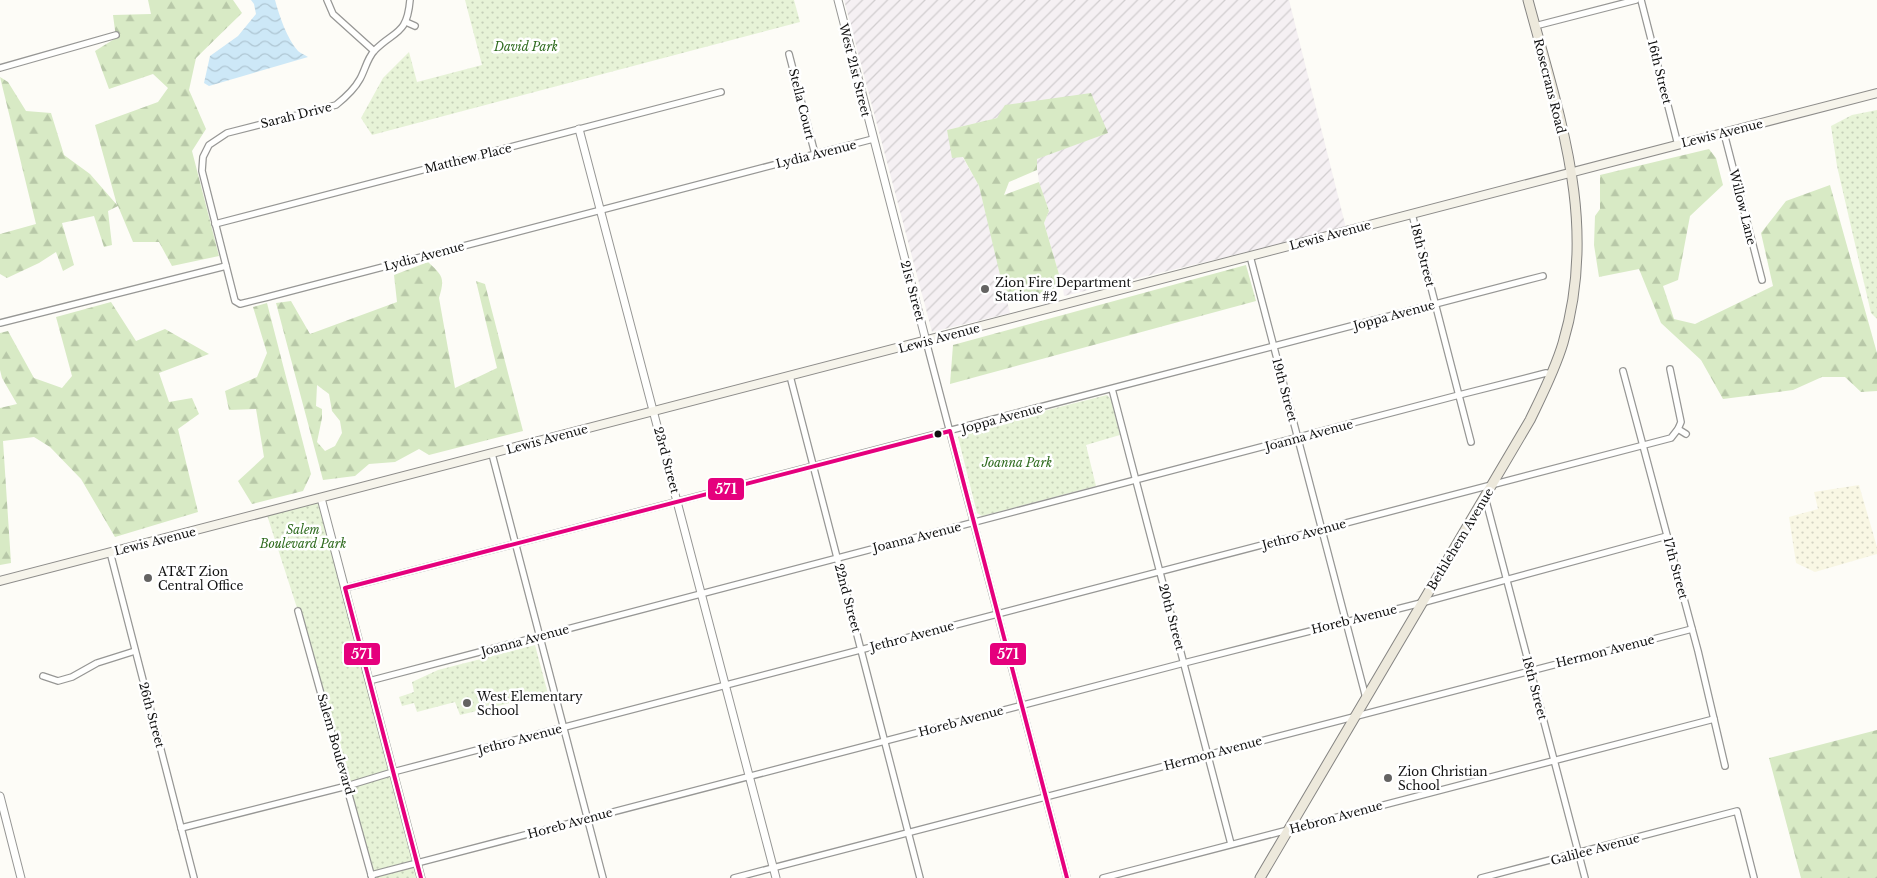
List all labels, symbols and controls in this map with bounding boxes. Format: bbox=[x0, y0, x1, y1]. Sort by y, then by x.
street label: West 21st Street bbox=[836, 21, 874, 119]
street label: Rosecrans Road bbox=[1531, 37, 1569, 135]
street label: 16th Street bbox=[1645, 38, 1675, 106]
park label: David Park bbox=[493, 39, 558, 54]
street label: Stella Court bbox=[786, 67, 818, 141]
street label: Sarah Drive bbox=[259, 99, 333, 131]
street label: Lewis Avenue bbox=[1679, 116, 1765, 150]
street label: Lydia Avenue bbox=[774, 137, 858, 171]
street label: Matthew Place bbox=[423, 140, 513, 176]
street label: Willow Lane bbox=[1726, 167, 1760, 246]
street label: Lewis Avenue bbox=[1288, 217, 1373, 253]
street label: 18th Street bbox=[1408, 222, 1438, 289]
street label: Lydia Avenue bbox=[382, 238, 466, 274]
street label: 21st Street bbox=[898, 259, 928, 323]
place label: Zion Fire Department Station #2 bbox=[995, 275, 1131, 304]
marker: Zion Fire Department Station #2 bbox=[979, 283, 991, 295]
street label: Joppa Avenue bbox=[1350, 297, 1436, 334]
street label: Lewis Avenue bbox=[897, 320, 982, 356]
street label: 19th Street bbox=[1269, 356, 1301, 424]
street label: Joppa Avenue bbox=[958, 400, 1044, 437]
street label: Joanna Avenue bbox=[1261, 416, 1355, 454]
street label: Lewis Avenue bbox=[505, 421, 590, 457]
street label: 23rd Street bbox=[651, 425, 683, 495]
unlabelled marker bbox=[933, 429, 943, 439]
park label: Joanna Park bbox=[981, 455, 1052, 470]
line badge: 571 bbox=[707, 477, 745, 501]
text: 571 bbox=[715, 480, 737, 498]
street label: Bethlehem Avenue bbox=[1424, 485, 1496, 593]
street label: Jethro Avenue bbox=[1258, 516, 1348, 553]
street label: Joanna Avenue bbox=[869, 519, 963, 556]
park label: Salem Boulevard Park bbox=[259, 522, 346, 551]
street label: Lewis Avenue bbox=[112, 524, 198, 558]
street label: 17th Street bbox=[1661, 535, 1692, 601]
street label: 22nd Street bbox=[832, 562, 865, 635]
place label: AT&T Zion Central Office bbox=[157, 564, 243, 593]
marker: AT&T Zion Central Office bbox=[142, 572, 154, 584]
street label: 20th Street bbox=[1156, 582, 1188, 652]
street label: Horeb Avenue bbox=[1310, 601, 1398, 637]
street label: Jethro Avenue bbox=[866, 618, 956, 655]
street label: Joanna Avenue bbox=[477, 621, 571, 659]
street label: Hermon Avenue bbox=[1554, 631, 1656, 671]
line badge: 571 bbox=[343, 642, 381, 666]
line badge: 571 bbox=[989, 642, 1027, 666]
text: 571 bbox=[351, 645, 373, 663]
text: 571 bbox=[997, 645, 1019, 663]
street label: 18th Street bbox=[1519, 655, 1551, 722]
street label: 26th Street bbox=[136, 680, 168, 750]
place label: West Elementary School bbox=[476, 689, 583, 718]
street label: Salem Boulevard bbox=[314, 692, 358, 796]
marker: West Elementary School bbox=[461, 697, 473, 709]
street label: Horeb Avenue bbox=[917, 702, 1005, 740]
street label: Jethro Avenue bbox=[474, 721, 564, 758]
street label: Hermon Avenue bbox=[1162, 733, 1264, 773]
place label: Zion Christian School bbox=[1398, 764, 1488, 793]
marker: Zion Christian School bbox=[1382, 772, 1394, 784]
street label: Hebron Avenue bbox=[1288, 797, 1384, 837]
street label: Horeb Avenue bbox=[526, 804, 614, 842]
street label: Galilee Avenue bbox=[1549, 830, 1641, 868]

